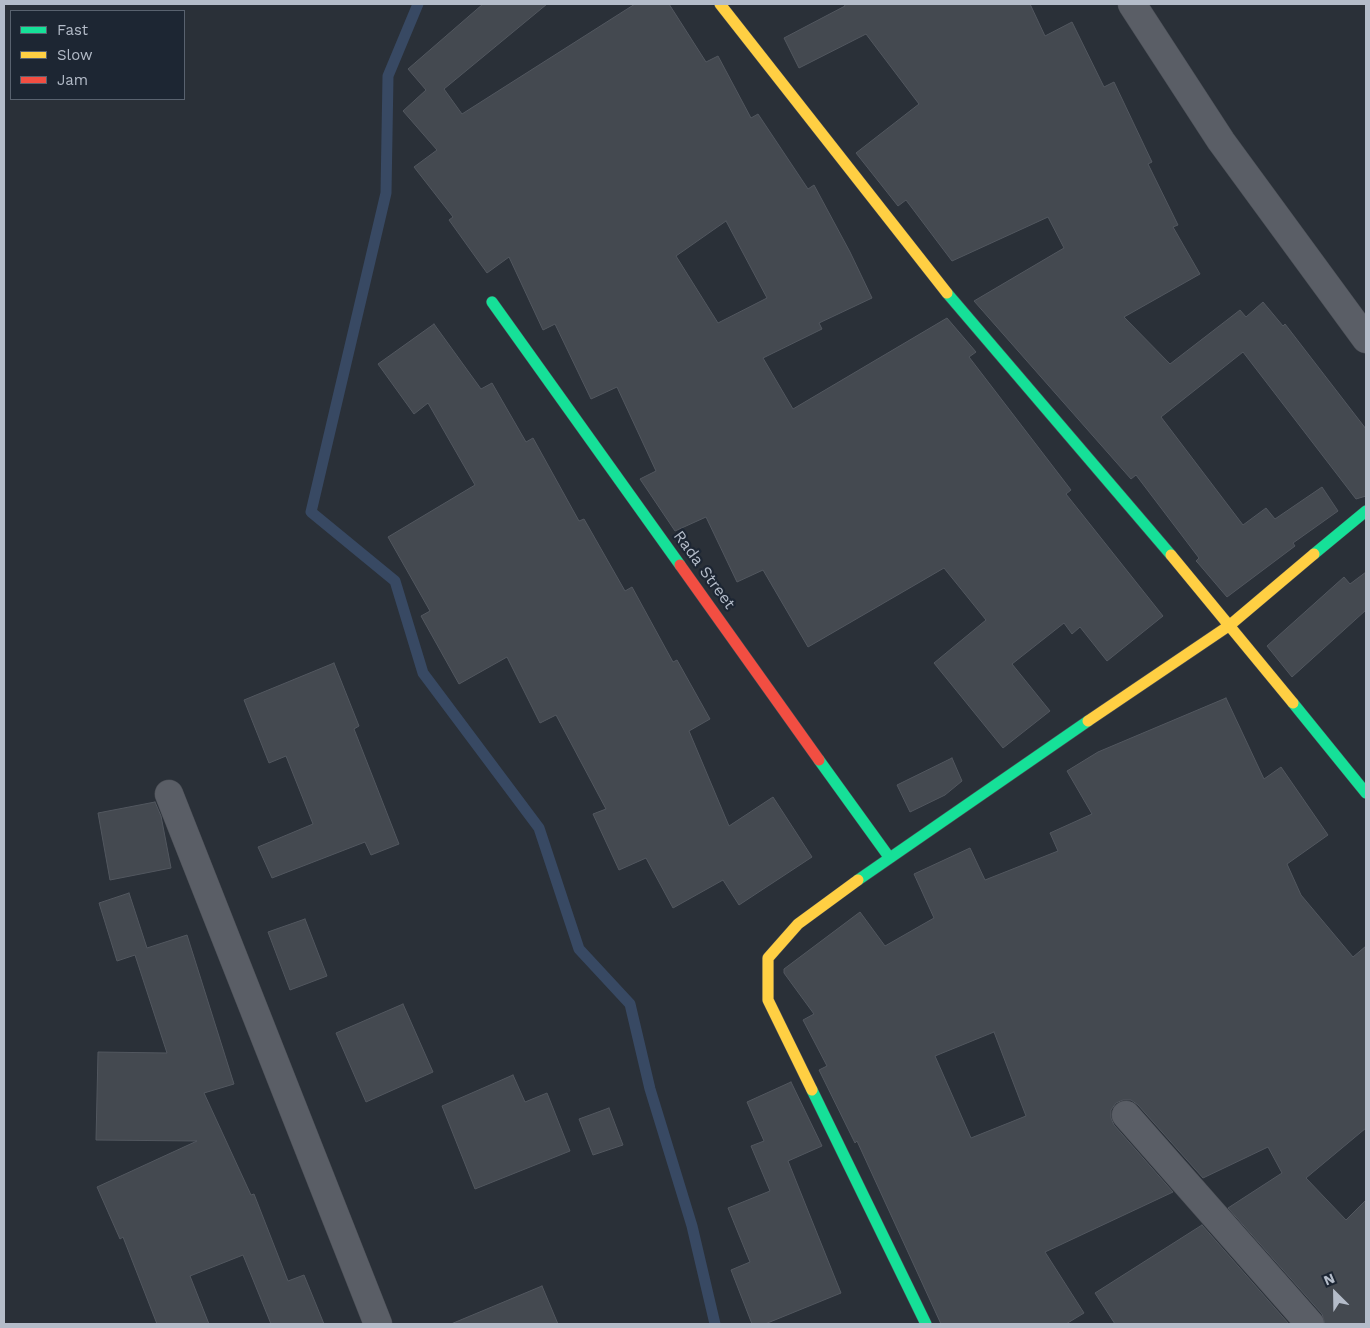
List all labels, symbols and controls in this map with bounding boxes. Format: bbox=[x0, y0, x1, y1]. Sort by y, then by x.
legend bbox=[10, 10, 185, 100]
text: Fast bbox=[57, 21, 88, 39]
text: Slow bbox=[57, 46, 93, 64]
text: Jam bbox=[57, 71, 88, 89]
street label: Rada Street bbox=[669, 527, 739, 613]
north arrow bbox=[1310, 1268, 1360, 1318]
text: N bbox=[1321, 1270, 1337, 1289]

